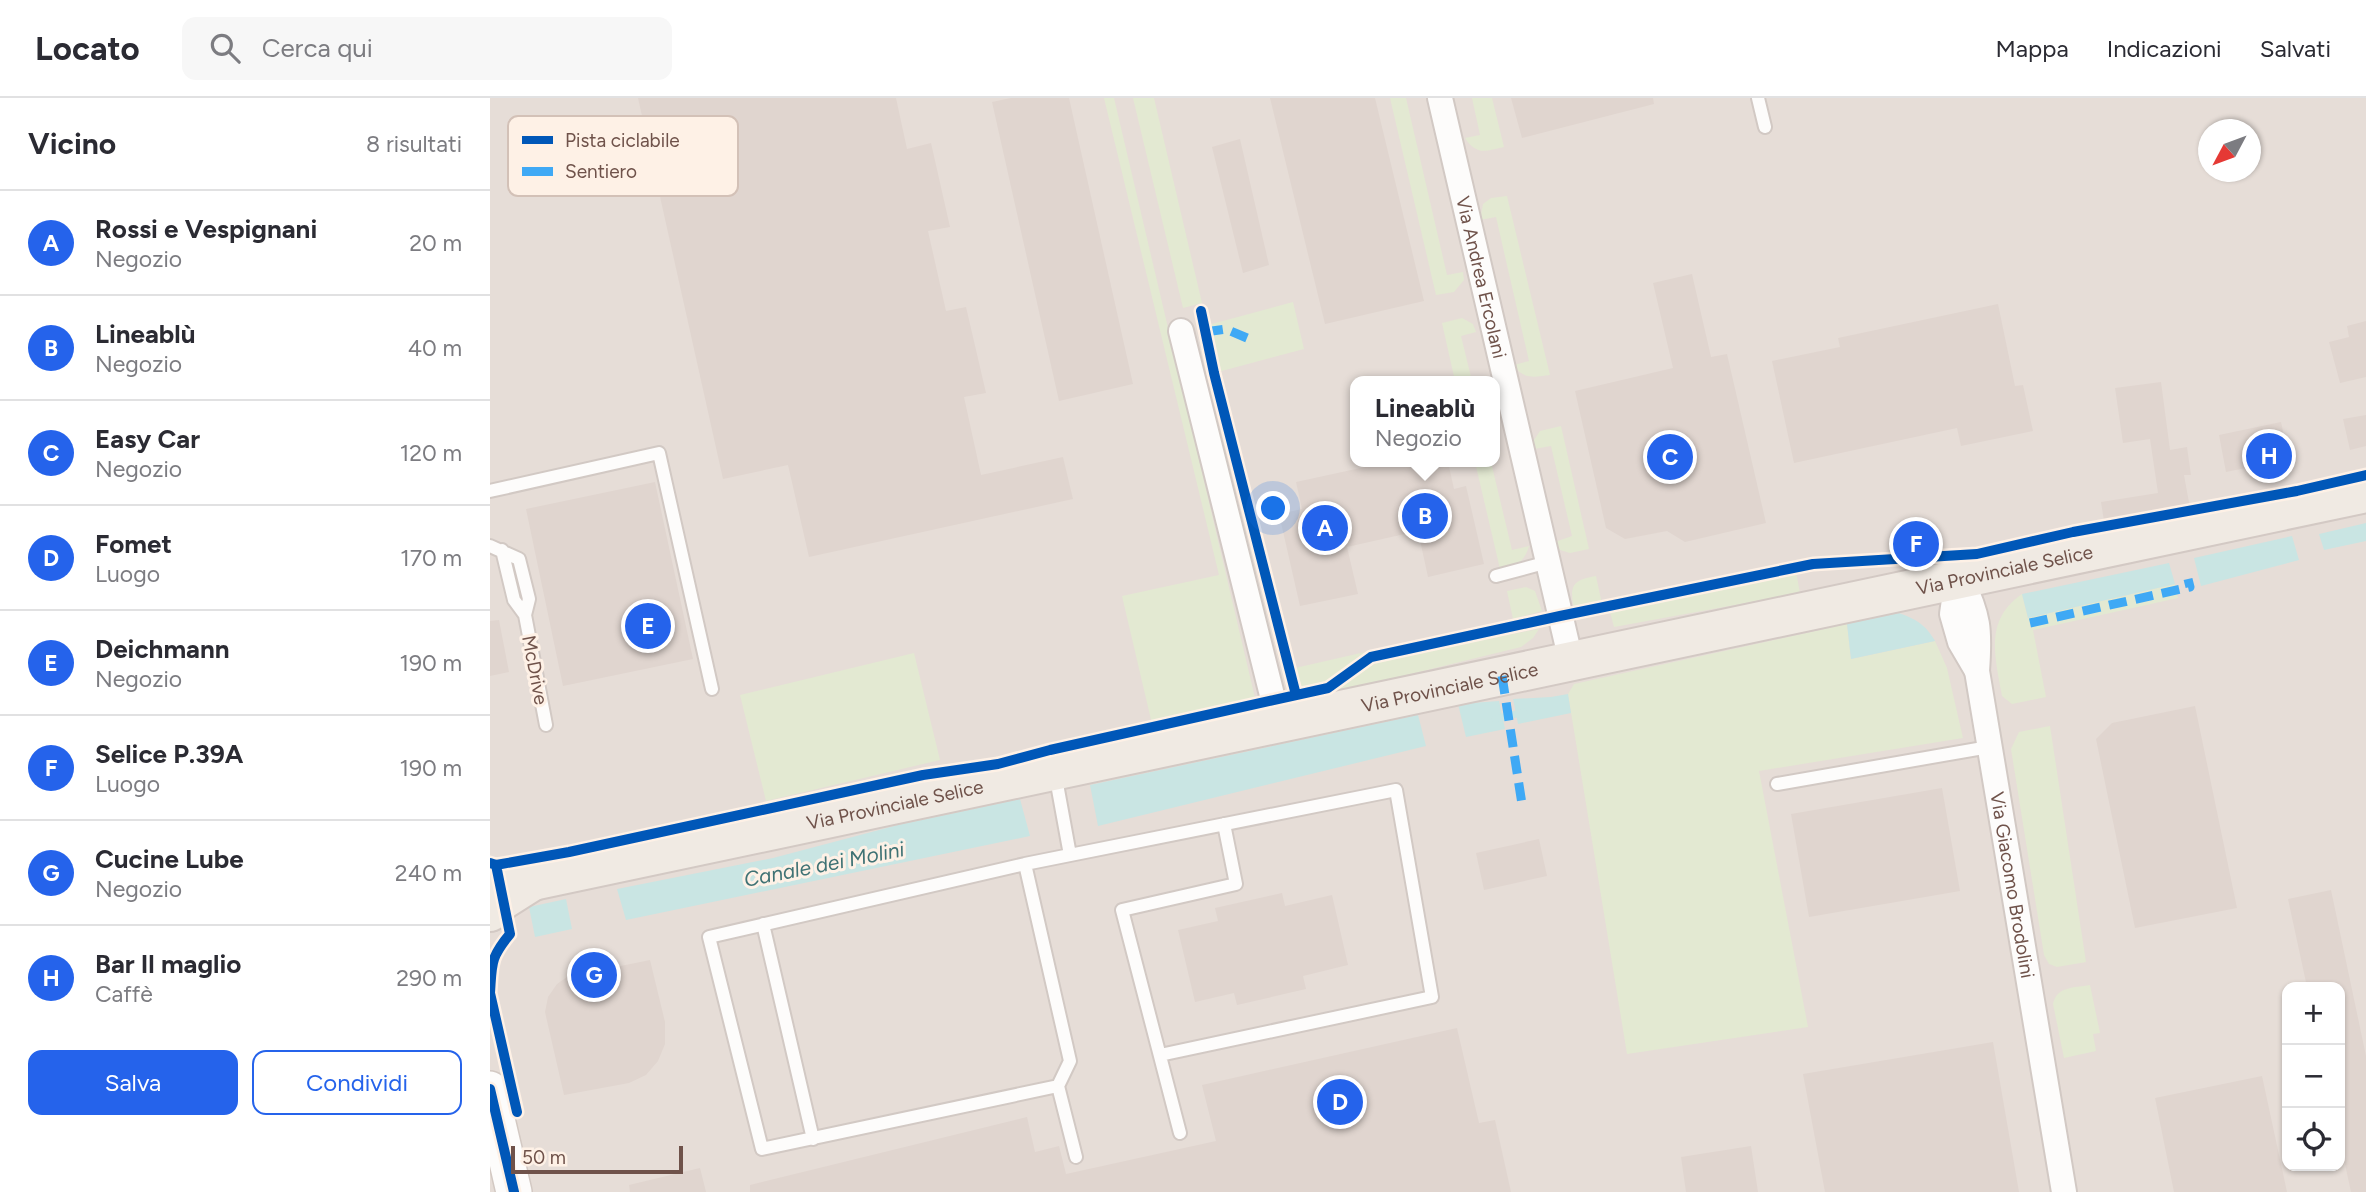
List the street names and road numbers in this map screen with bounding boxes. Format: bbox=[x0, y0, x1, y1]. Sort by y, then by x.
street label: Via Andrea Ercolani bbox=[1452, 194, 1512, 361]
street label: Via Provinciale Selice bbox=[1914, 540, 2095, 599]
street label: McDrive bbox=[517, 633, 553, 707]
street label: Via Provinciale Selice bbox=[1359, 657, 1540, 717]
street label: Via Provinciale Selice bbox=[805, 774, 985, 834]
street label: Via Giacomo Brodolini bbox=[1986, 790, 2040, 980]

